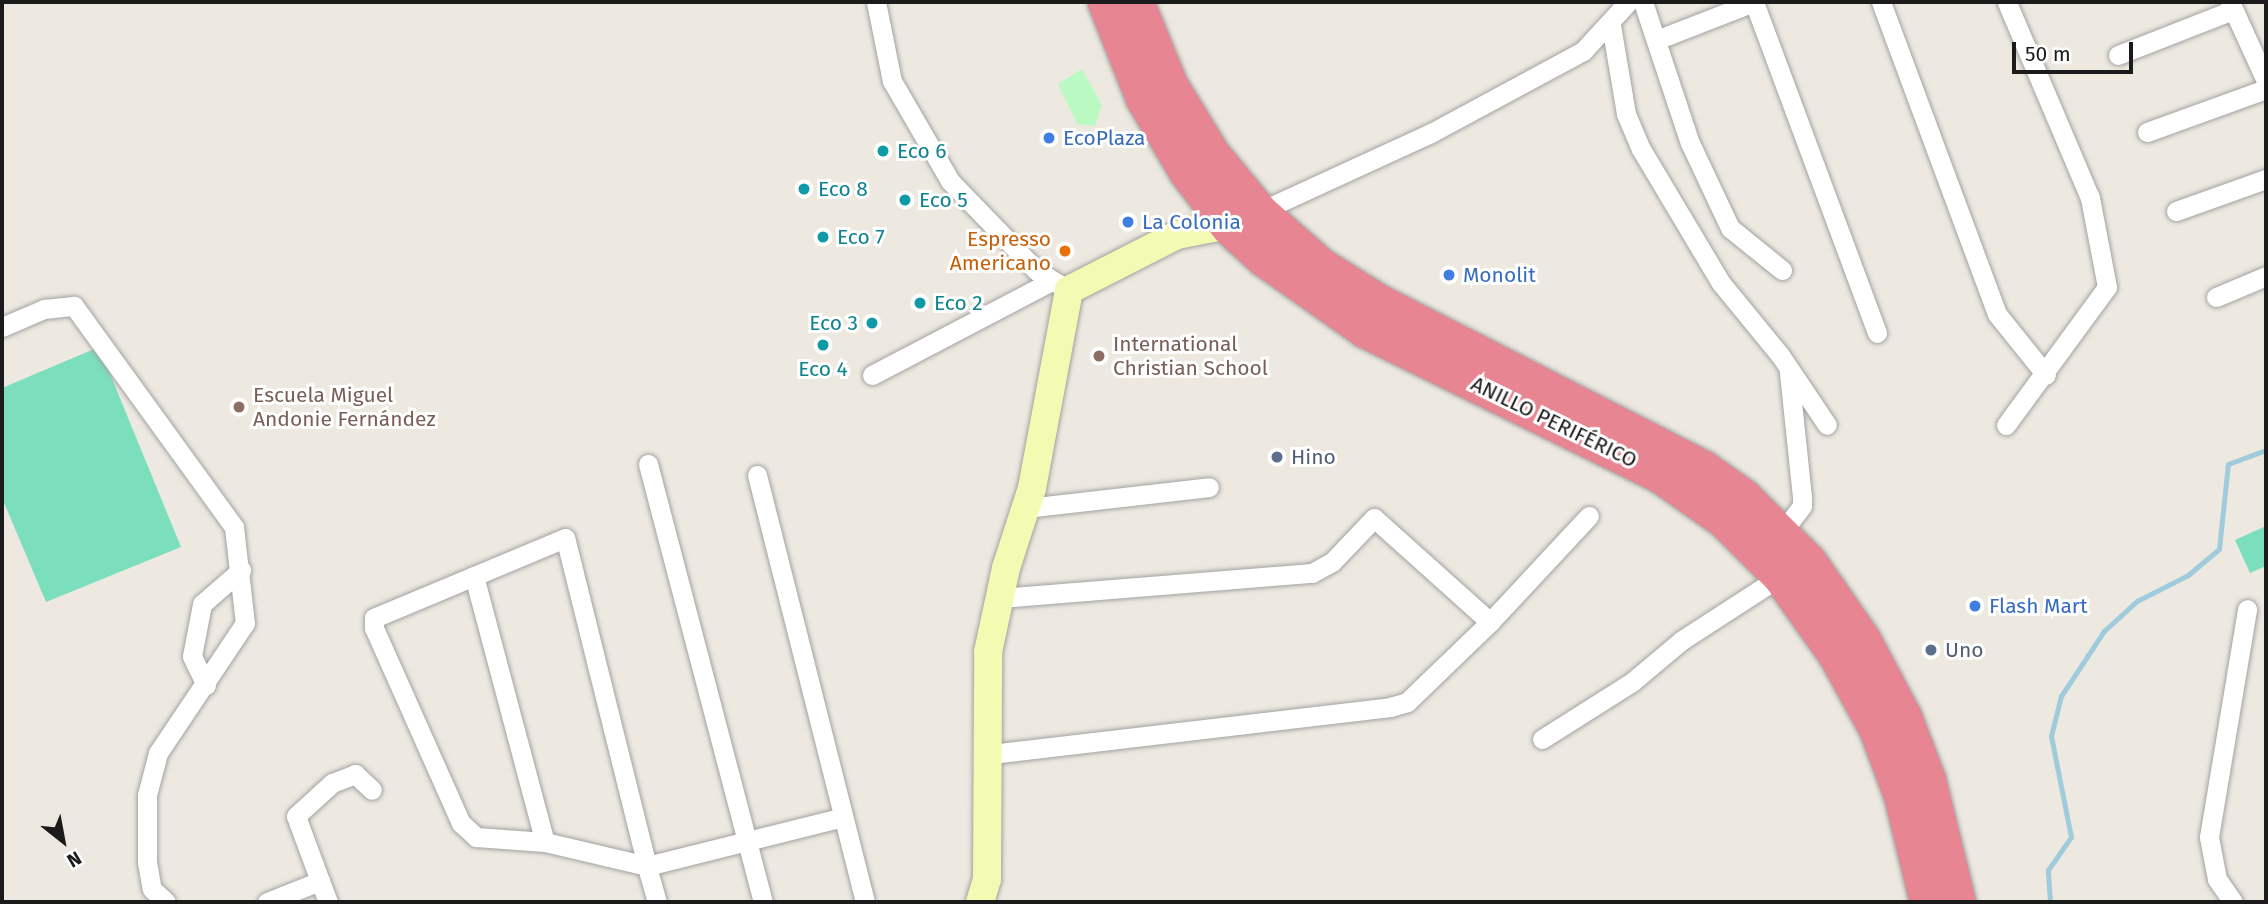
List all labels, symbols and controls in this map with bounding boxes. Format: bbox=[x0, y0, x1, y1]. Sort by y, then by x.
scale bar bbox=[2016, 28, 2137, 72]
text: 50 m bbox=[2025, 41, 2071, 67]
place label: EcoPlaza bbox=[1063, 125, 1145, 151]
marker: EcoPlaza bbox=[1041, 130, 1057, 146]
place label: Eco 6 bbox=[897, 138, 946, 164]
marker: Eco 6 bbox=[875, 143, 891, 159]
place label: Eco 8 bbox=[818, 176, 868, 202]
marker: Eco 8 bbox=[796, 181, 812, 197]
place label: Eco 5 bbox=[919, 187, 968, 213]
marker: Eco 5 bbox=[897, 192, 913, 208]
place label: La Colonia bbox=[1142, 209, 1241, 235]
marker: La Colonia bbox=[1120, 214, 1136, 230]
place label: Eco 7 bbox=[837, 224, 885, 250]
place label: Espresso Americano bbox=[950, 226, 1051, 276]
marker: Eco 7 bbox=[815, 229, 831, 245]
marker: Espresso Americano bbox=[1057, 243, 1073, 259]
place label: Monolit bbox=[1463, 262, 1536, 288]
marker: Monolit bbox=[1441, 267, 1457, 283]
place label: Eco 2 bbox=[934, 290, 983, 316]
marker: Eco 2 bbox=[912, 295, 928, 311]
place label: Eco 3 bbox=[809, 310, 858, 336]
marker: Eco 3 bbox=[864, 315, 880, 331]
place label: International Christian School bbox=[1113, 331, 1268, 381]
marker: Eco 4 bbox=[815, 337, 831, 353]
marker: International Christian School bbox=[1091, 348, 1107, 364]
place label: Eco 4 bbox=[798, 356, 848, 382]
street label: ANILLO PERIFÉRICO bbox=[1467, 371, 1641, 473]
place label: Escuela Miguel Andonie Fernández bbox=[253, 382, 436, 432]
marker: Escuela Miguel Andonie Fernández bbox=[231, 399, 247, 415]
place label: Hino bbox=[1291, 444, 1336, 470]
marker: Hino bbox=[1269, 449, 1285, 465]
place label: Flash Mart bbox=[1989, 593, 2087, 619]
marker: Flash Mart bbox=[1967, 598, 1983, 614]
place label: Uno bbox=[1945, 637, 1983, 663]
marker: Uno bbox=[1923, 642, 1939, 658]
north arrow bbox=[28, 806, 98, 876]
text: N bbox=[63, 846, 85, 873]

